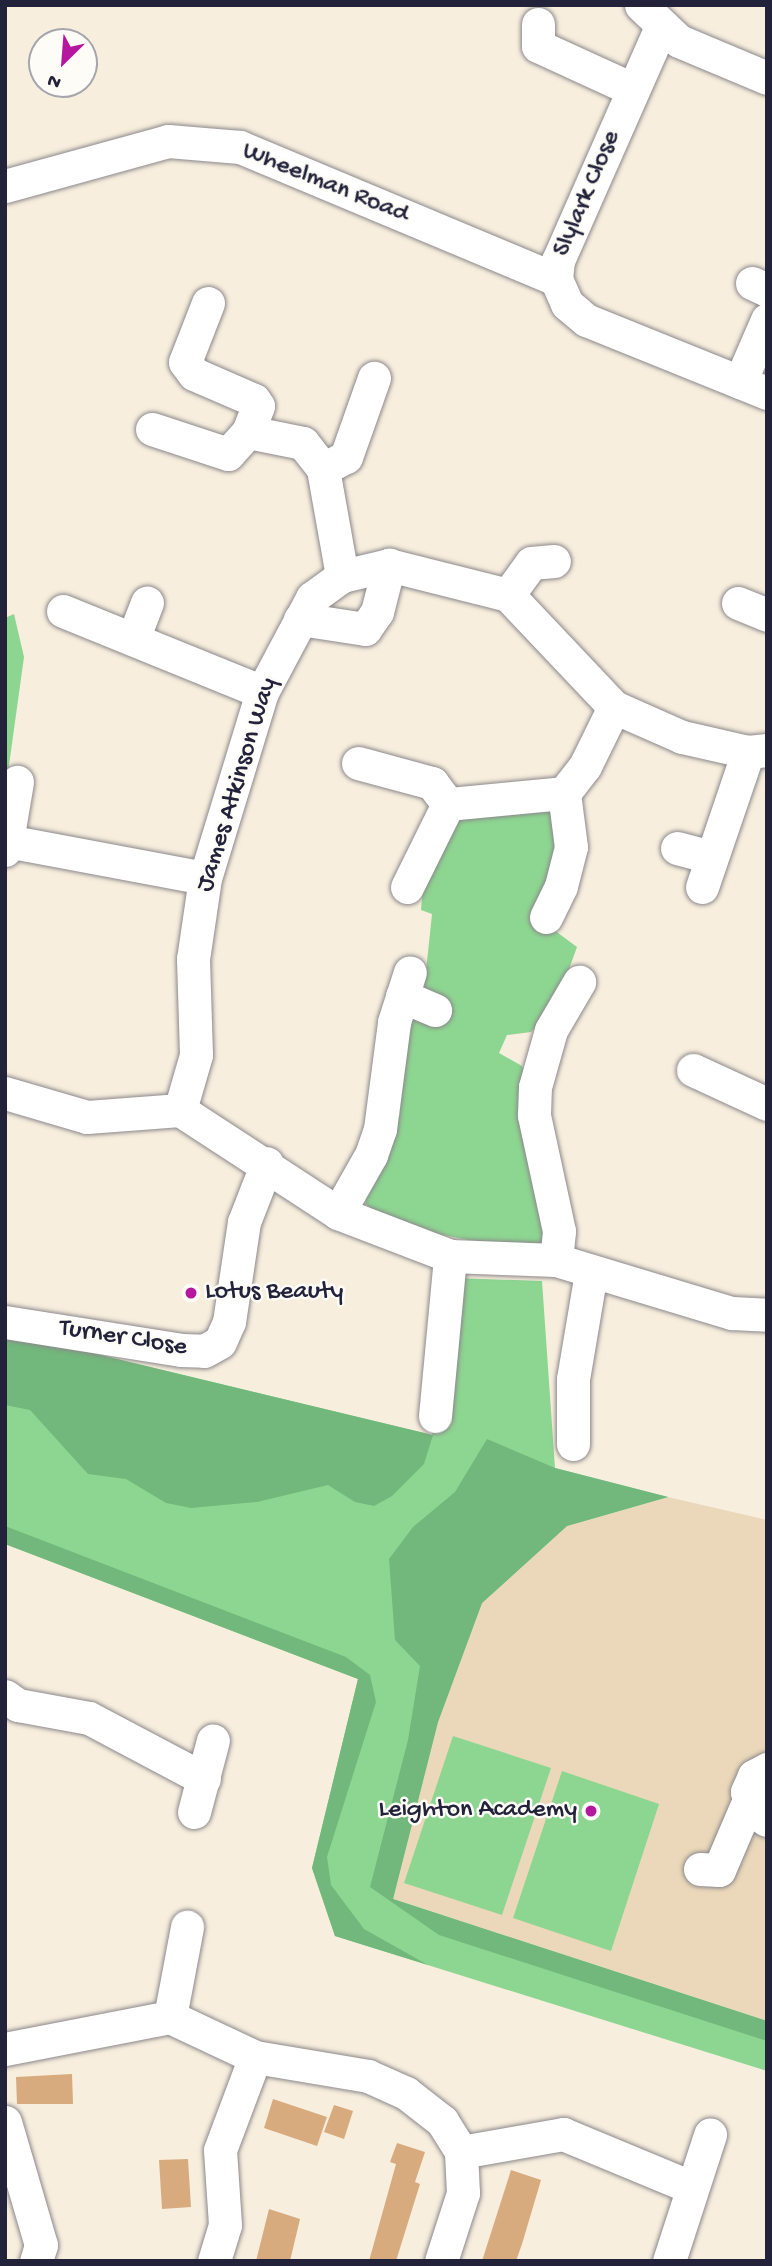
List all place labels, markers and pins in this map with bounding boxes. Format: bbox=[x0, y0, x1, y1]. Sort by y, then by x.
place label: Lotus Beauty bbox=[205, 1277, 343, 1309]
marker: Lotus Beauty bbox=[183, 1285, 199, 1301]
place label: Leighton Academy bbox=[379, 1795, 577, 1827]
marker: Leighton Academy bbox=[583, 1803, 599, 1819]

